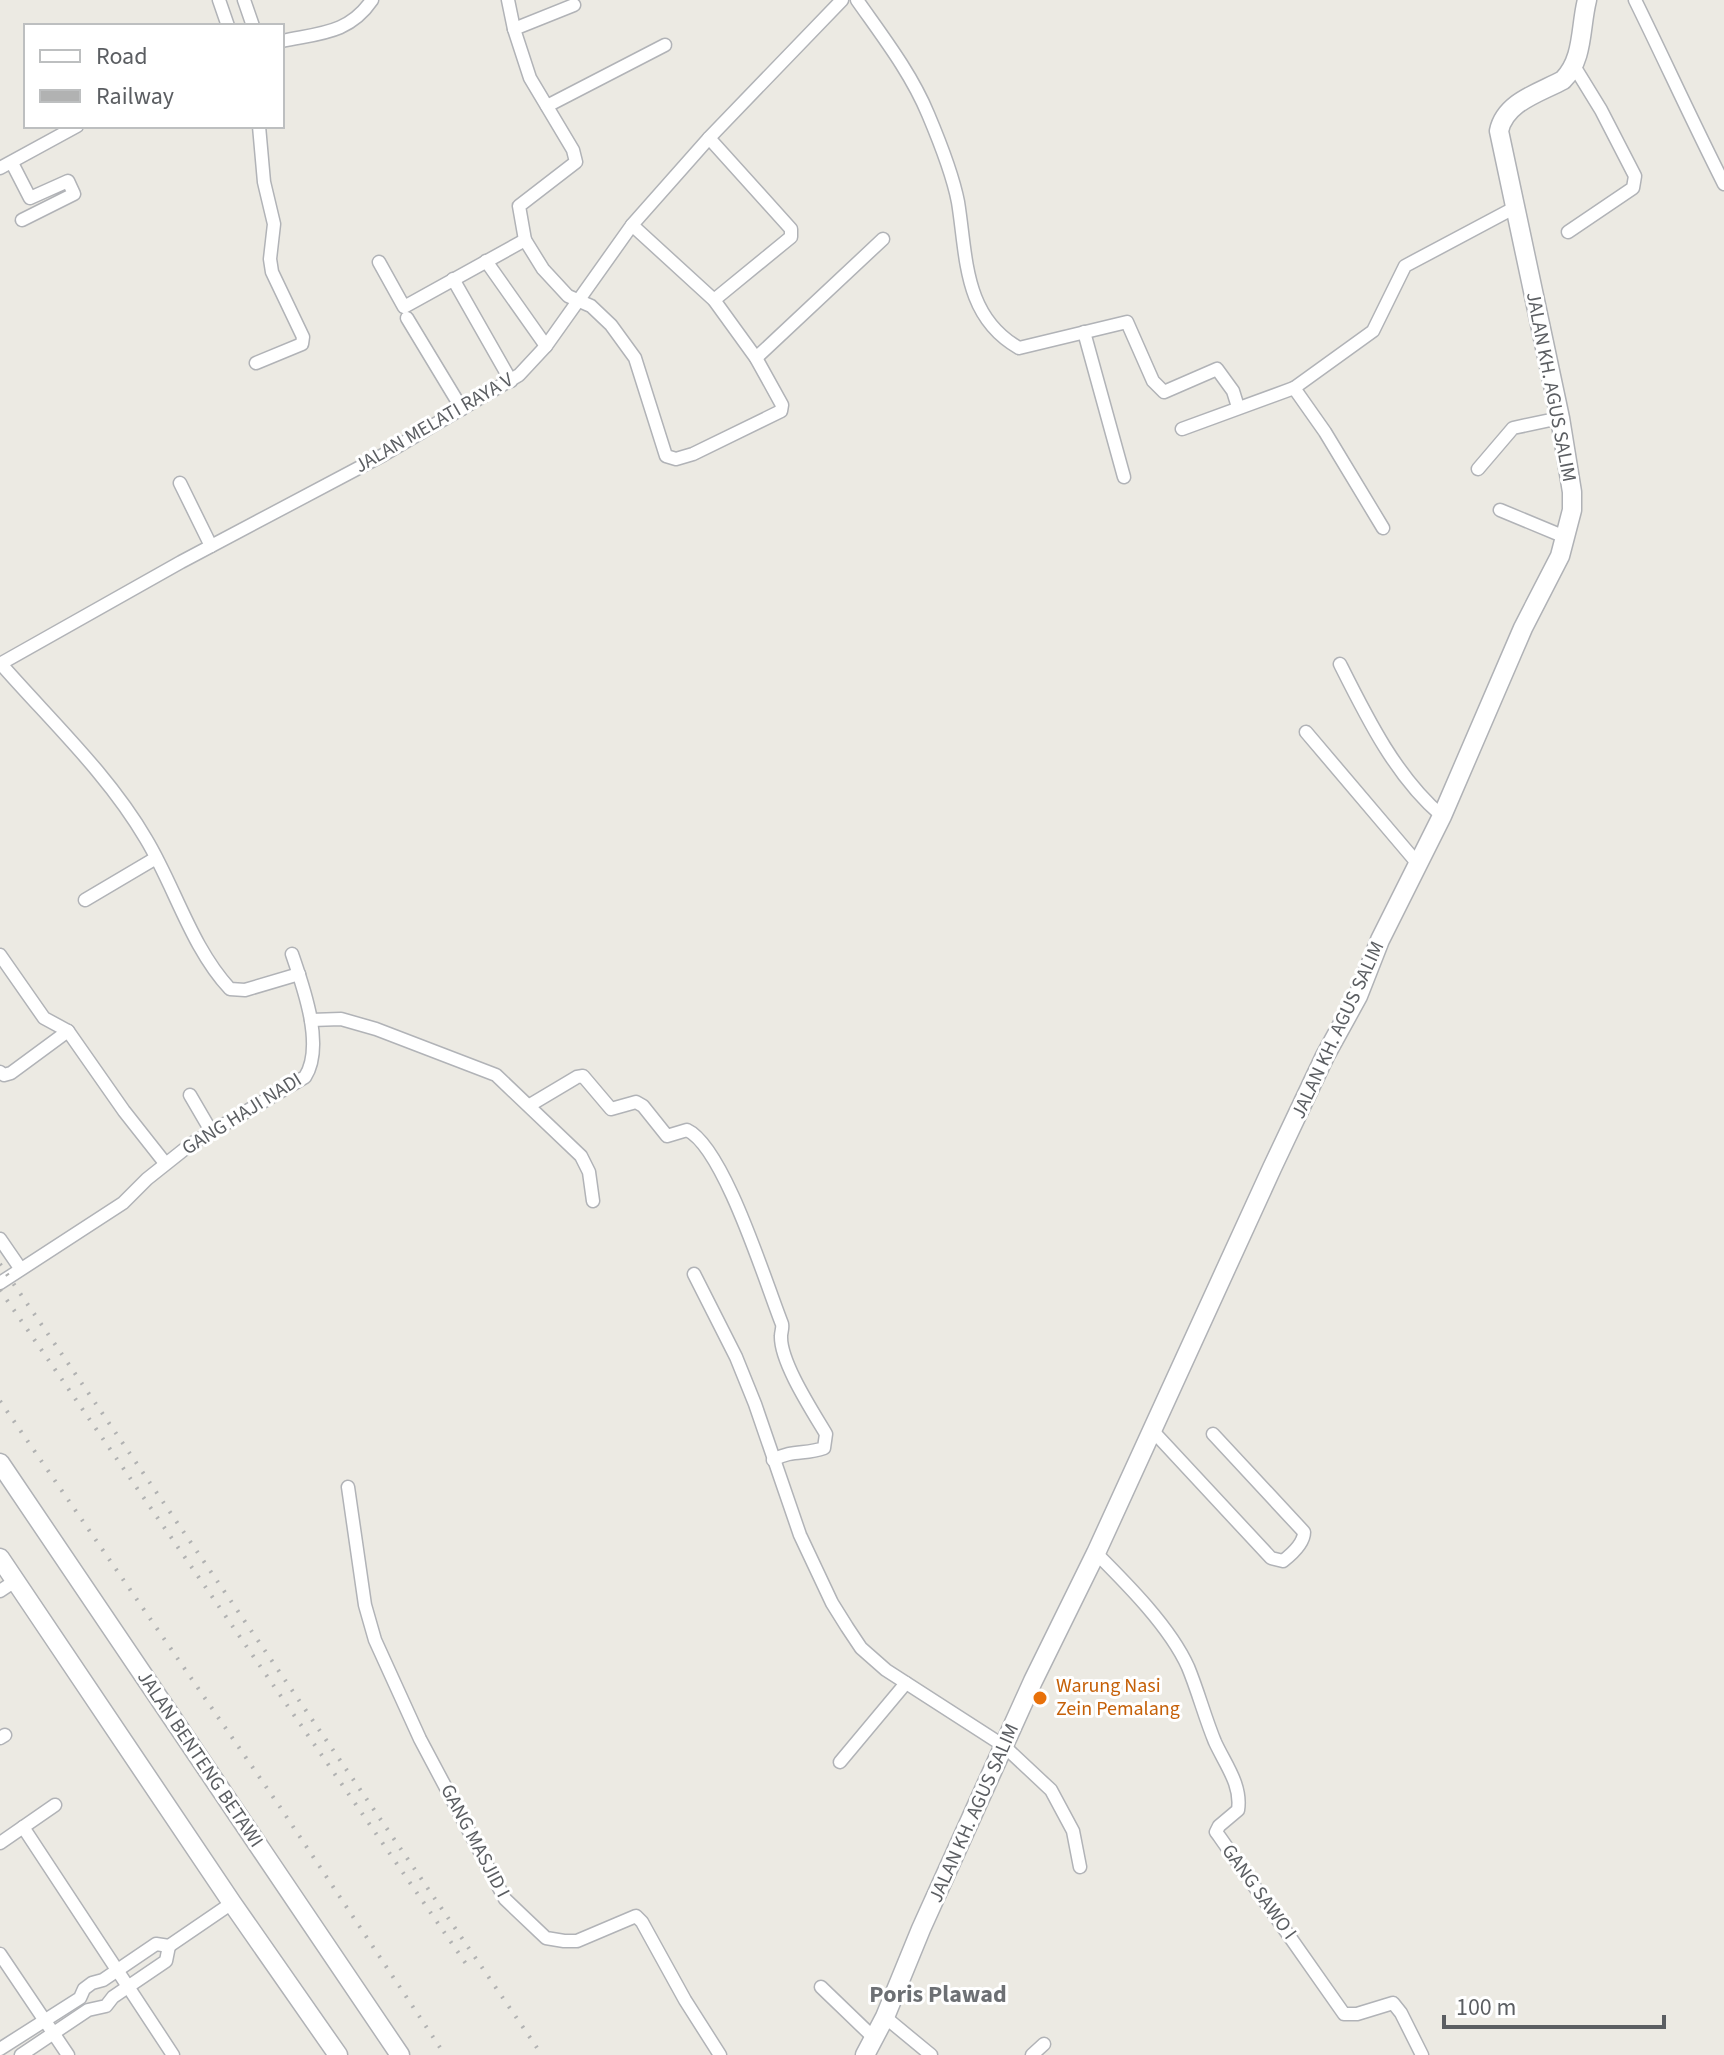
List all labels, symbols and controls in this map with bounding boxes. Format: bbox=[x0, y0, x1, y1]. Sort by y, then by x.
legend bbox=[24, 24, 284, 128]
text: Road bbox=[96, 39, 148, 74]
text: Railway bbox=[96, 79, 174, 114]
street label: JALAN KH. AGUS SALIM bbox=[1519, 290, 1583, 484]
street label: JALAN MELATI RAYA V bbox=[350, 366, 519, 480]
street label: JALAN KH. AGUS SALIM bbox=[1285, 937, 1391, 1123]
street label: GANG HAJI NADI bbox=[177, 1066, 307, 1162]
street label: JALAN BENTENG BETAWI bbox=[130, 1665, 270, 1853]
place label: Warung Nasi Zein Pemalang bbox=[1056, 1672, 1180, 1723]
marker: Warung Nasi Zein Pemalang bbox=[1031, 1689, 1049, 1707]
street label: JALAN KH. AGUS SALIM bbox=[922, 1719, 1026, 1907]
street label: GANG MASJID I bbox=[433, 1779, 517, 1903]
street label: GANG SAWO I bbox=[1215, 1838, 1303, 1946]
district label: Poris Plawad bbox=[869, 1977, 1007, 2012]
scale bar bbox=[1444, 1979, 1664, 2029]
text: 100 m bbox=[1456, 1990, 1516, 2025]

